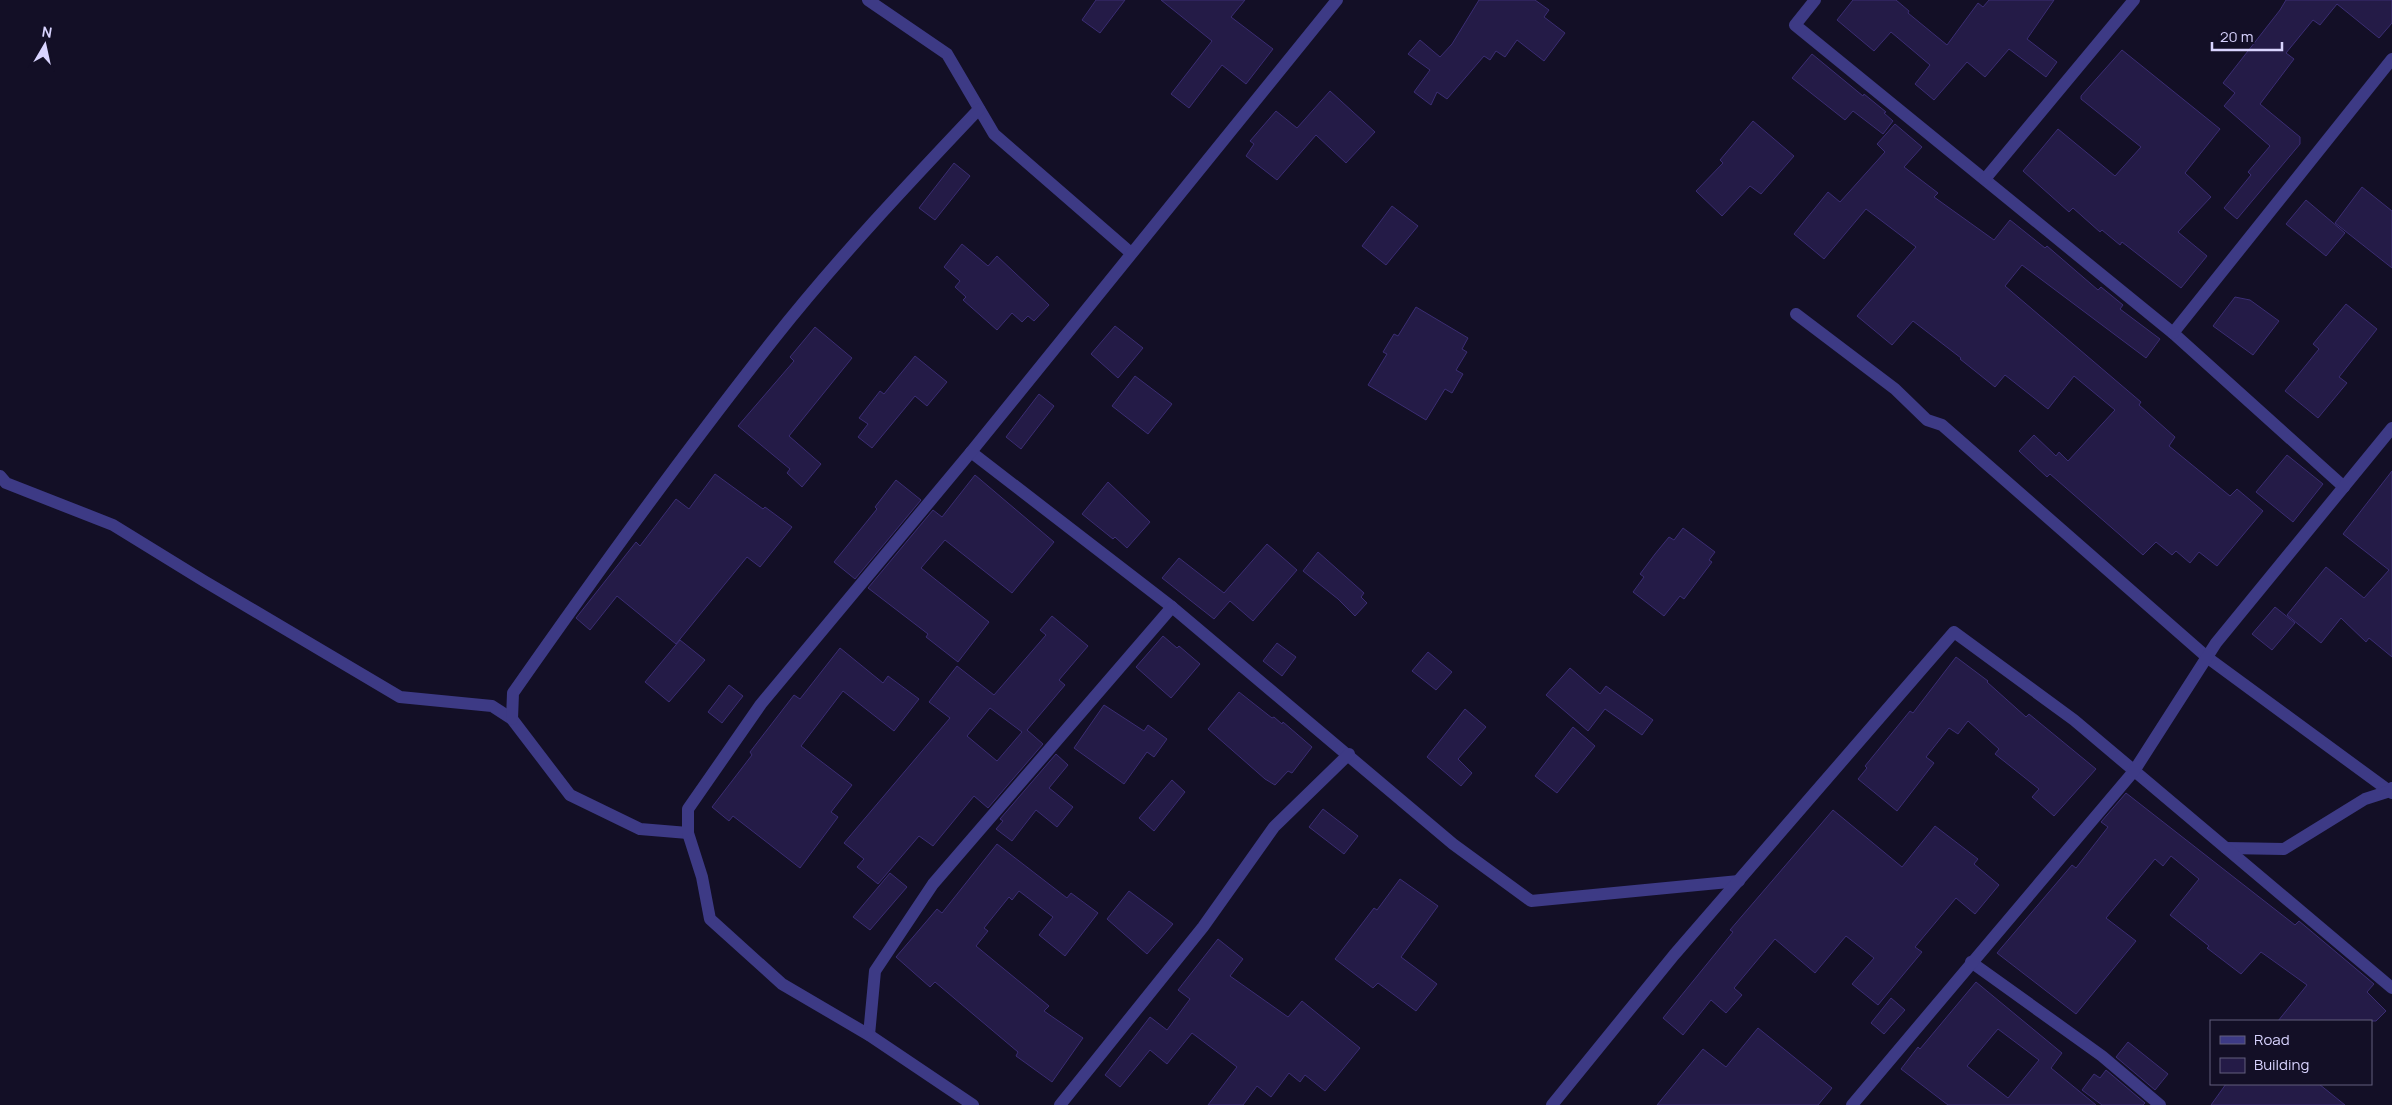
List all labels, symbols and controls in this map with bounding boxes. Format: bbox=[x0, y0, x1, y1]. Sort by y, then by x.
north arrow bbox=[20, 20, 70, 70]
scale bar bbox=[2212, 20, 2282, 52]
text: N bbox=[41, 21, 54, 42]
text: 20 m bbox=[2220, 26, 2253, 47]
legend bbox=[2210, 1020, 2372, 1085]
text: Road bbox=[2254, 1029, 2290, 1050]
text: Building bbox=[2254, 1054, 2309, 1075]

